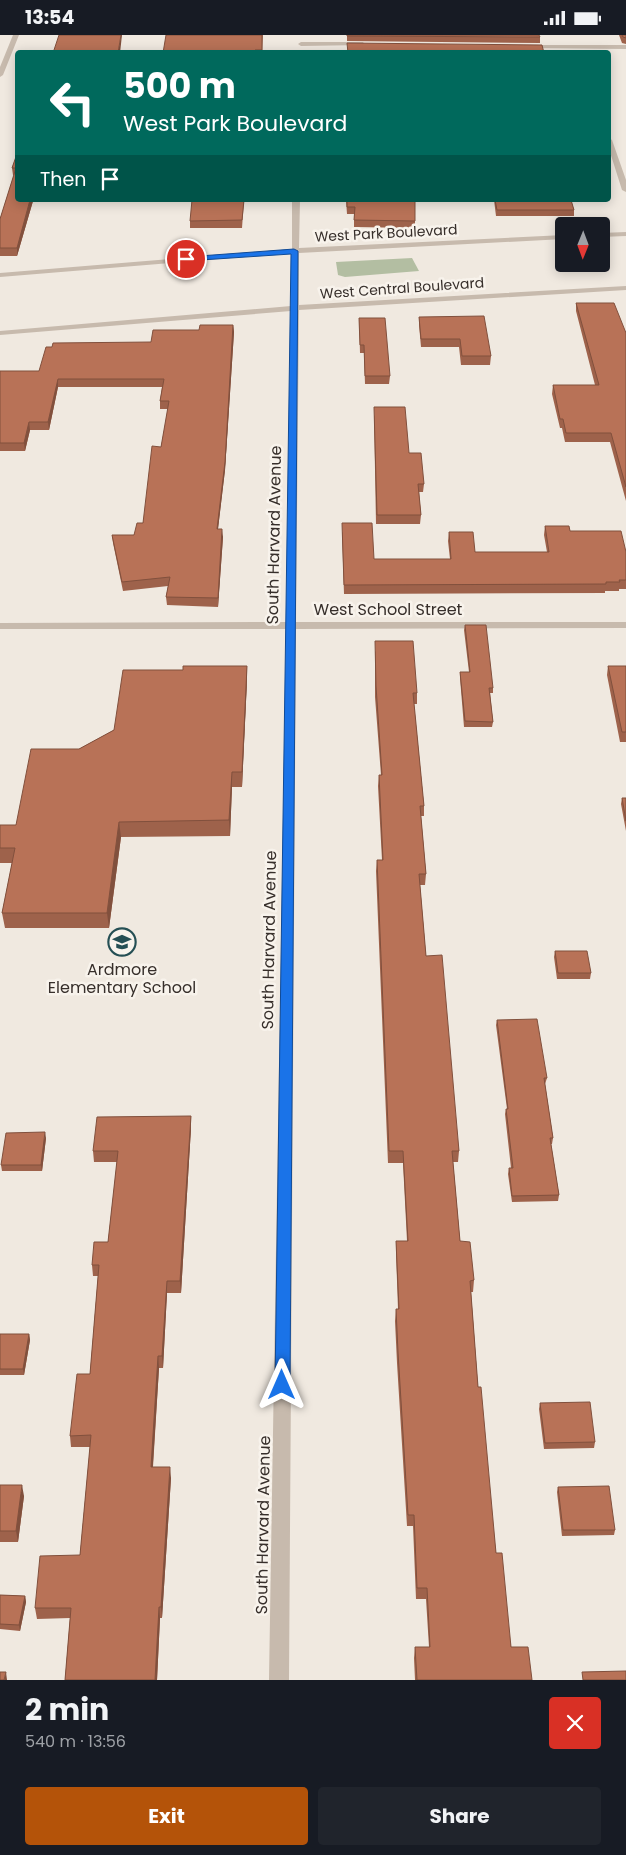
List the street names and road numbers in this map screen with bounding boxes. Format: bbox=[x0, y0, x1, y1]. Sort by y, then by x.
street label: West Park Boulevard bbox=[314, 219, 458, 247]
street label: West Central Boulevard bbox=[319, 272, 485, 304]
street label: South Harvard Avenue bbox=[261, 445, 287, 625]
street label: West School Street bbox=[314, 598, 463, 621]
street label: South Harvard Avenue bbox=[256, 850, 282, 1030]
street label: South Harvard Avenue bbox=[250, 1435, 276, 1615]

